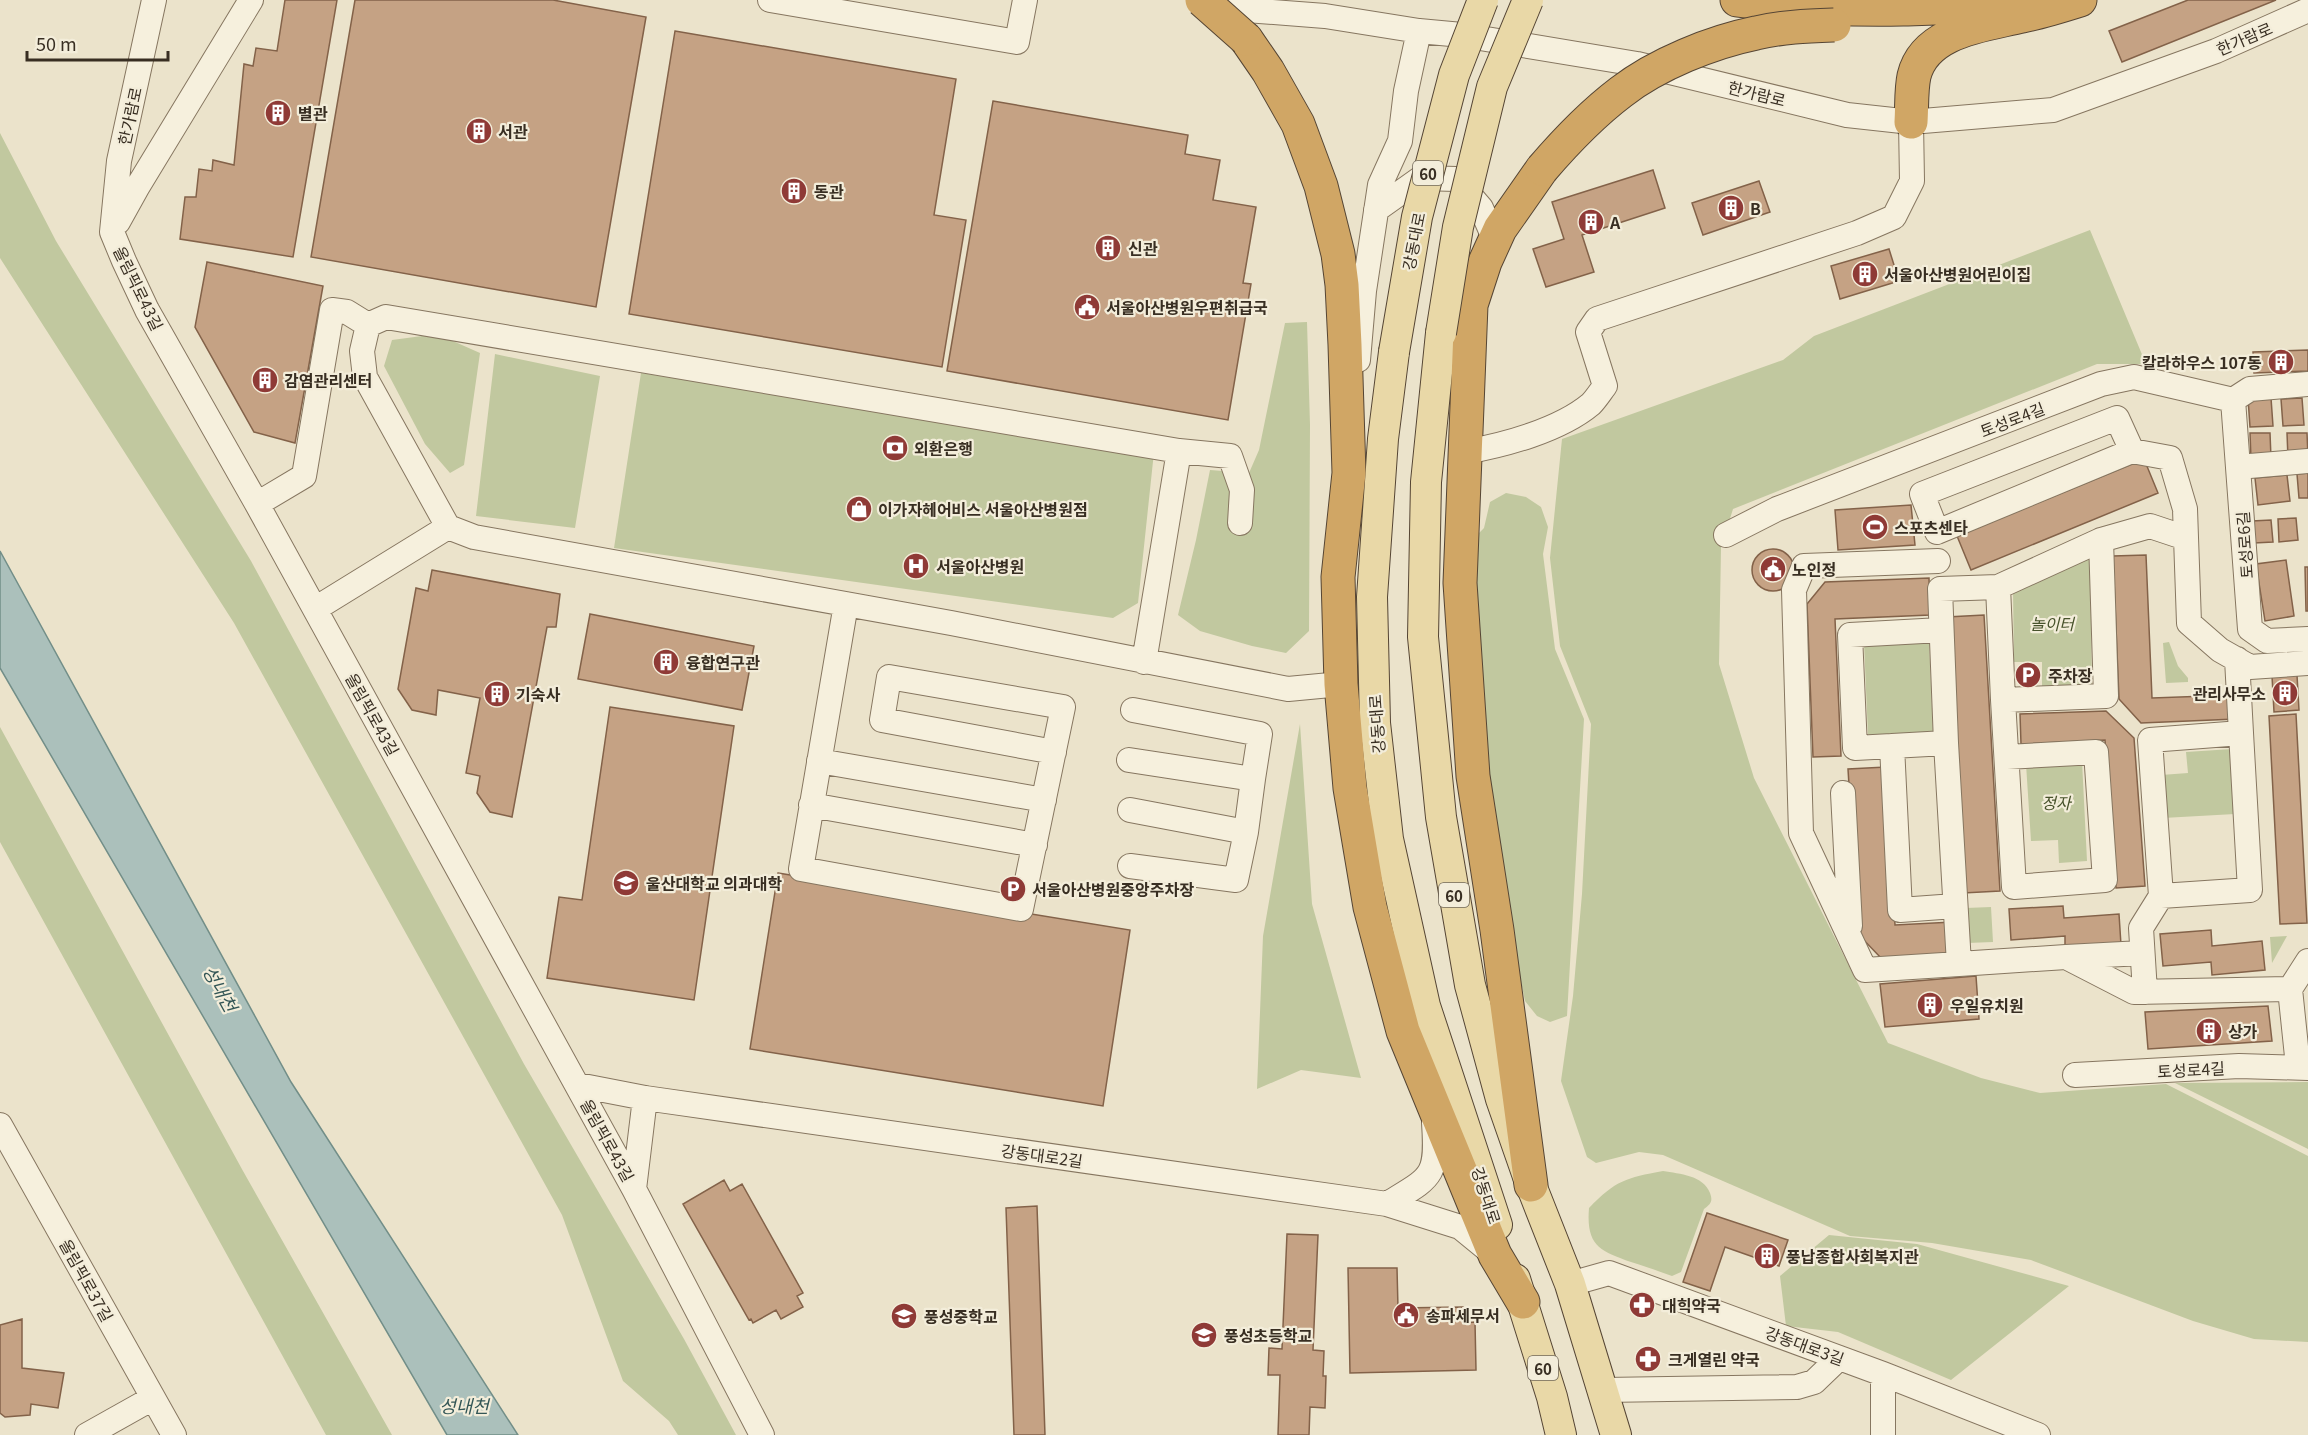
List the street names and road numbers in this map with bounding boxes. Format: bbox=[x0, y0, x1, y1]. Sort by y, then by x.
street label: 한가람로 bbox=[2212, 15, 2276, 61]
street label: 한가람로 bbox=[1726, 74, 1789, 112]
street label: 한가람로 bbox=[111, 84, 147, 147]
road number: 60 bbox=[1413, 161, 1443, 185]
street label: 강동대로 bbox=[1396, 210, 1430, 272]
street label: 올림픽로43길 bbox=[108, 242, 170, 334]
street label: 토성로4길 bbox=[1976, 396, 2048, 442]
street label: 토성로6길 bbox=[2230, 510, 2258, 580]
street label: 올림픽로43길 bbox=[340, 668, 406, 760]
street label: 강동대로 bbox=[1362, 694, 1390, 754]
road number: 60 bbox=[1439, 883, 1469, 907]
street label: 토성로4길 bbox=[2157, 1055, 2225, 1083]
street label: 올림픽로43길 bbox=[575, 1094, 641, 1186]
street label: 강동대로2길 bbox=[999, 1137, 1085, 1173]
street label: 강동대로 bbox=[1466, 1163, 1508, 1227]
street label: 올림픽로37길 bbox=[54, 1234, 120, 1326]
street label: 강동대로3길 bbox=[1762, 1320, 1848, 1370]
road number: 60 bbox=[1528, 1356, 1558, 1380]

